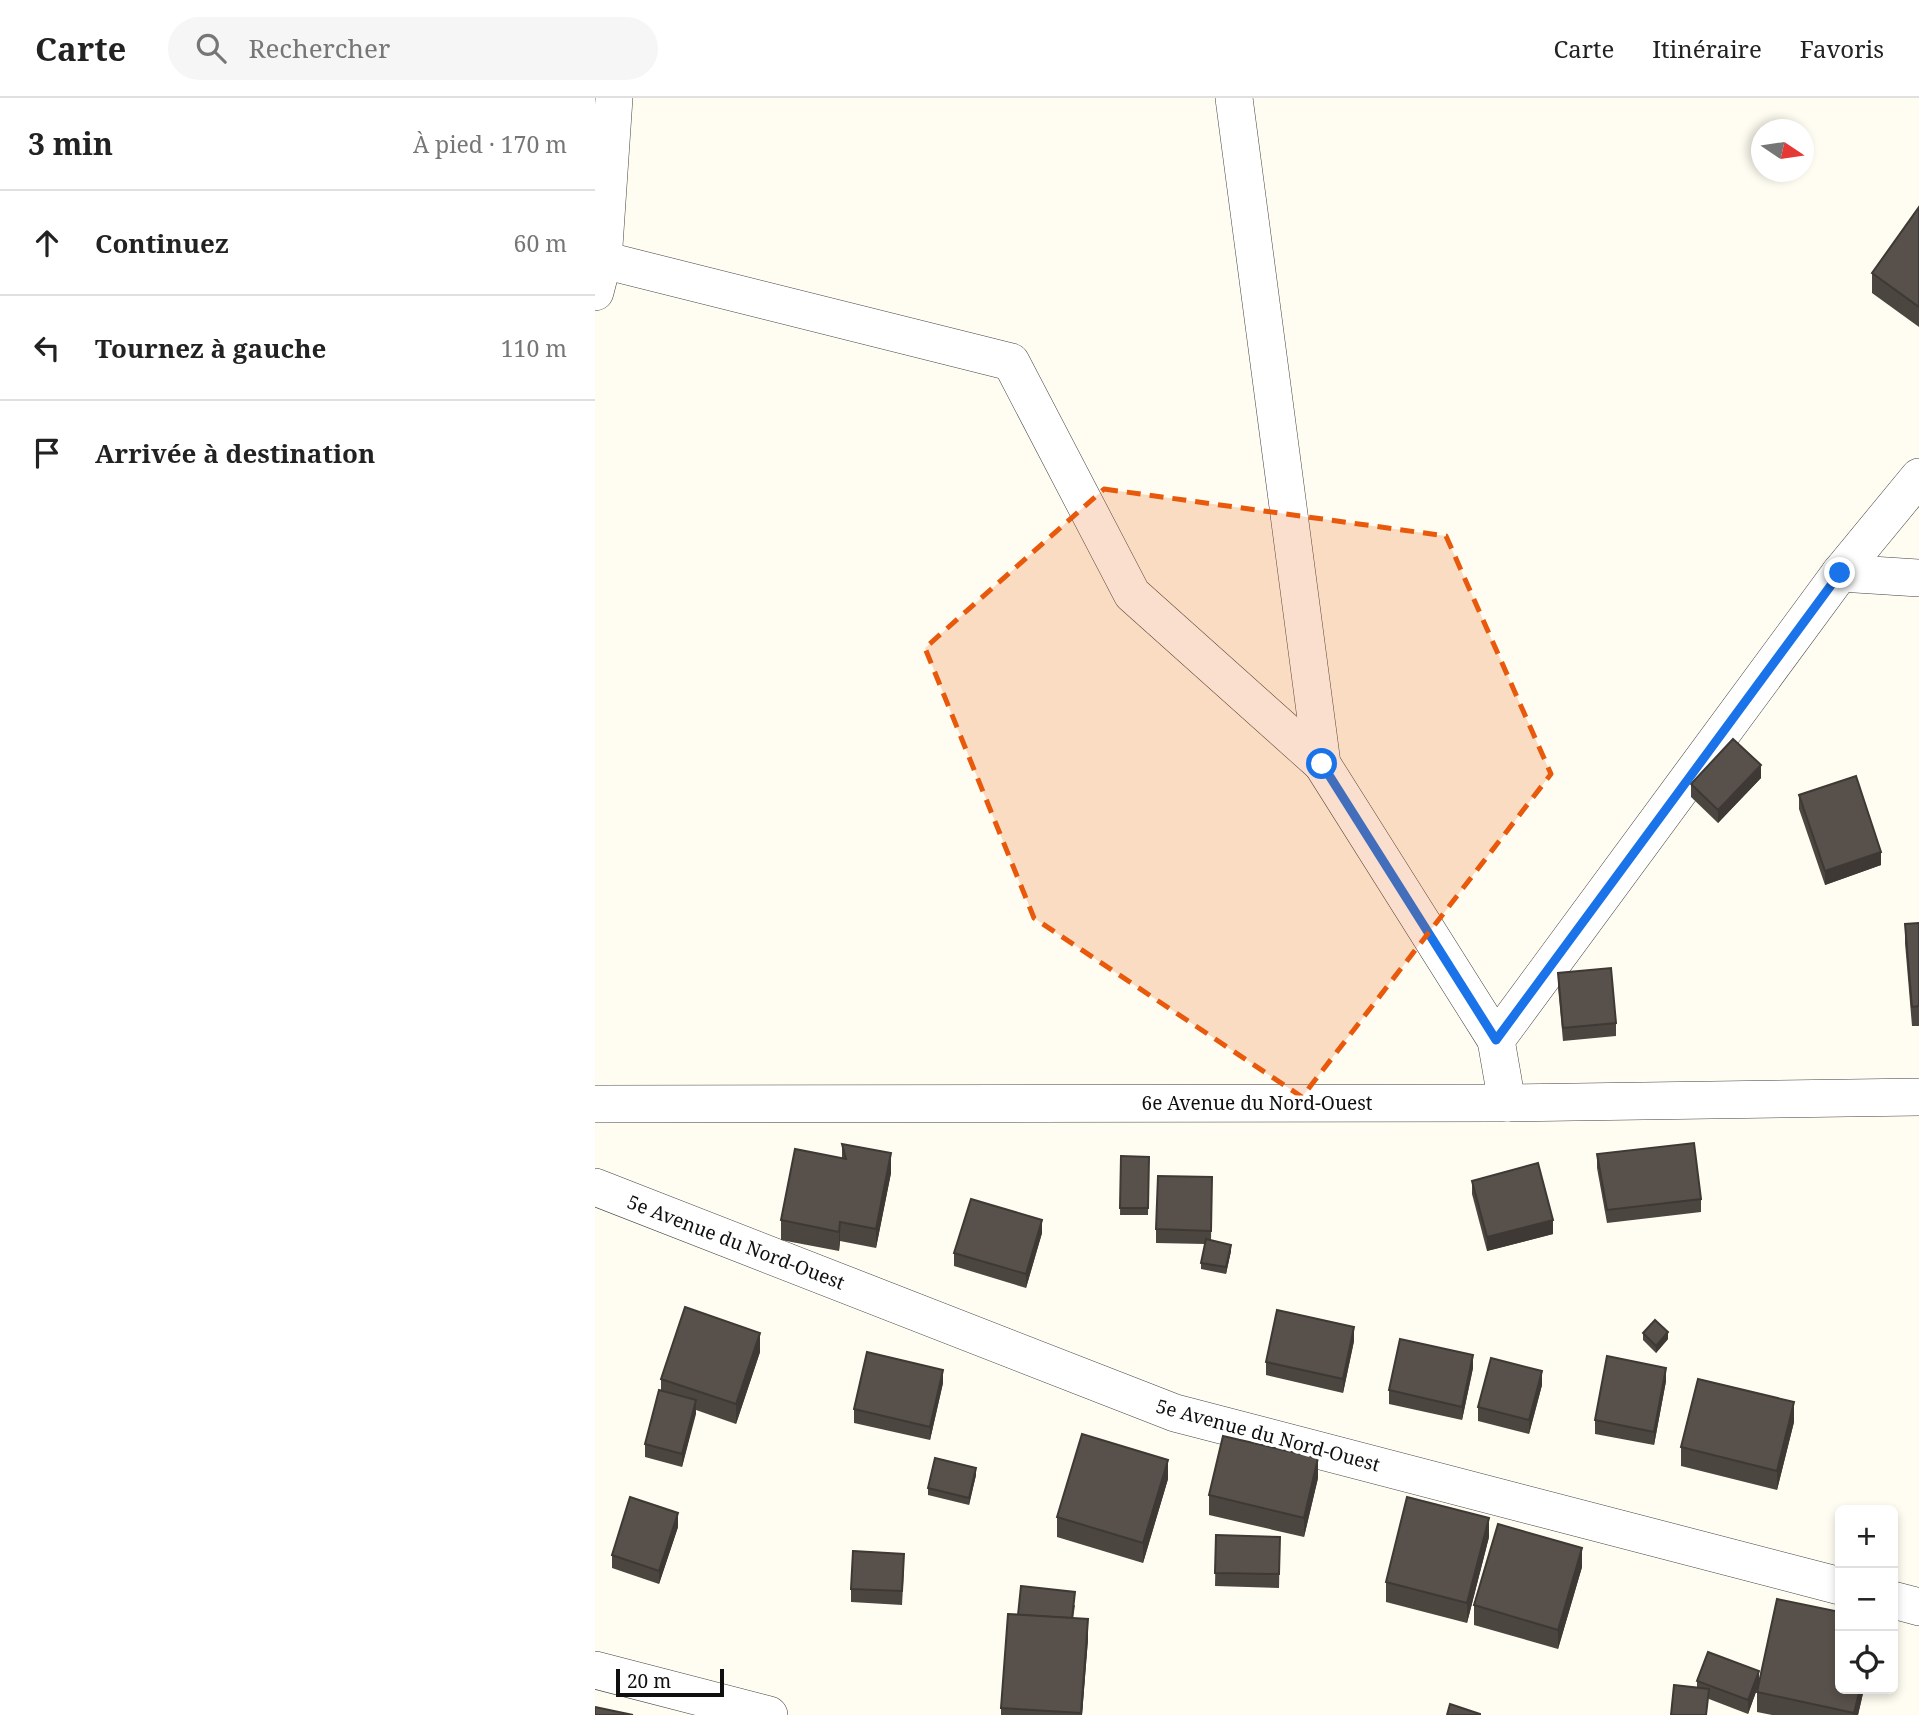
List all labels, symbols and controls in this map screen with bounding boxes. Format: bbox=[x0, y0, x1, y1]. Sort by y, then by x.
search box bbox=[168, 17, 658, 80]
text: Carte bbox=[35, 26, 126, 71]
icon: search bbox=[192, 29, 230, 67]
text: Rechercher bbox=[248, 30, 390, 66]
text: Carte bbox=[1553, 32, 1614, 65]
text: Itinéraire bbox=[1652, 32, 1762, 65]
text: Favoris bbox=[1800, 32, 1884, 65]
north arrow bbox=[1751, 119, 1814, 182]
text: 3 min bbox=[28, 123, 113, 164]
text: À pied · 170 m bbox=[413, 128, 567, 160]
icon: ahead bbox=[28, 224, 66, 262]
text: Continuez bbox=[95, 225, 229, 261]
text: 60 m bbox=[514, 227, 567, 259]
icon: left bbox=[28, 329, 66, 367]
text: Tournez à gauche bbox=[95, 330, 326, 366]
text: 110 m bbox=[501, 332, 567, 364]
icon: arrive bbox=[28, 434, 66, 472]
text: Arrivée à destination bbox=[95, 435, 375, 471]
route end bbox=[1824, 557, 1855, 588]
route start bbox=[1306, 748, 1337, 779]
street label: 6e Avenue du Nord-Ouest bbox=[1142, 1090, 1373, 1116]
street label: 5e Avenue du Nord-Ouest bbox=[624, 1189, 849, 1296]
street label: 5e Avenue du Nord-Ouest bbox=[1153, 1393, 1383, 1478]
map controls bbox=[1835, 1505, 1898, 1694]
button: + bbox=[1835, 1505, 1898, 1568]
button: − bbox=[1835, 1568, 1898, 1631]
button: locate bbox=[1835, 1631, 1898, 1694]
scale bar bbox=[616, 1666, 725, 1698]
text: 20 m bbox=[627, 1668, 671, 1694]

